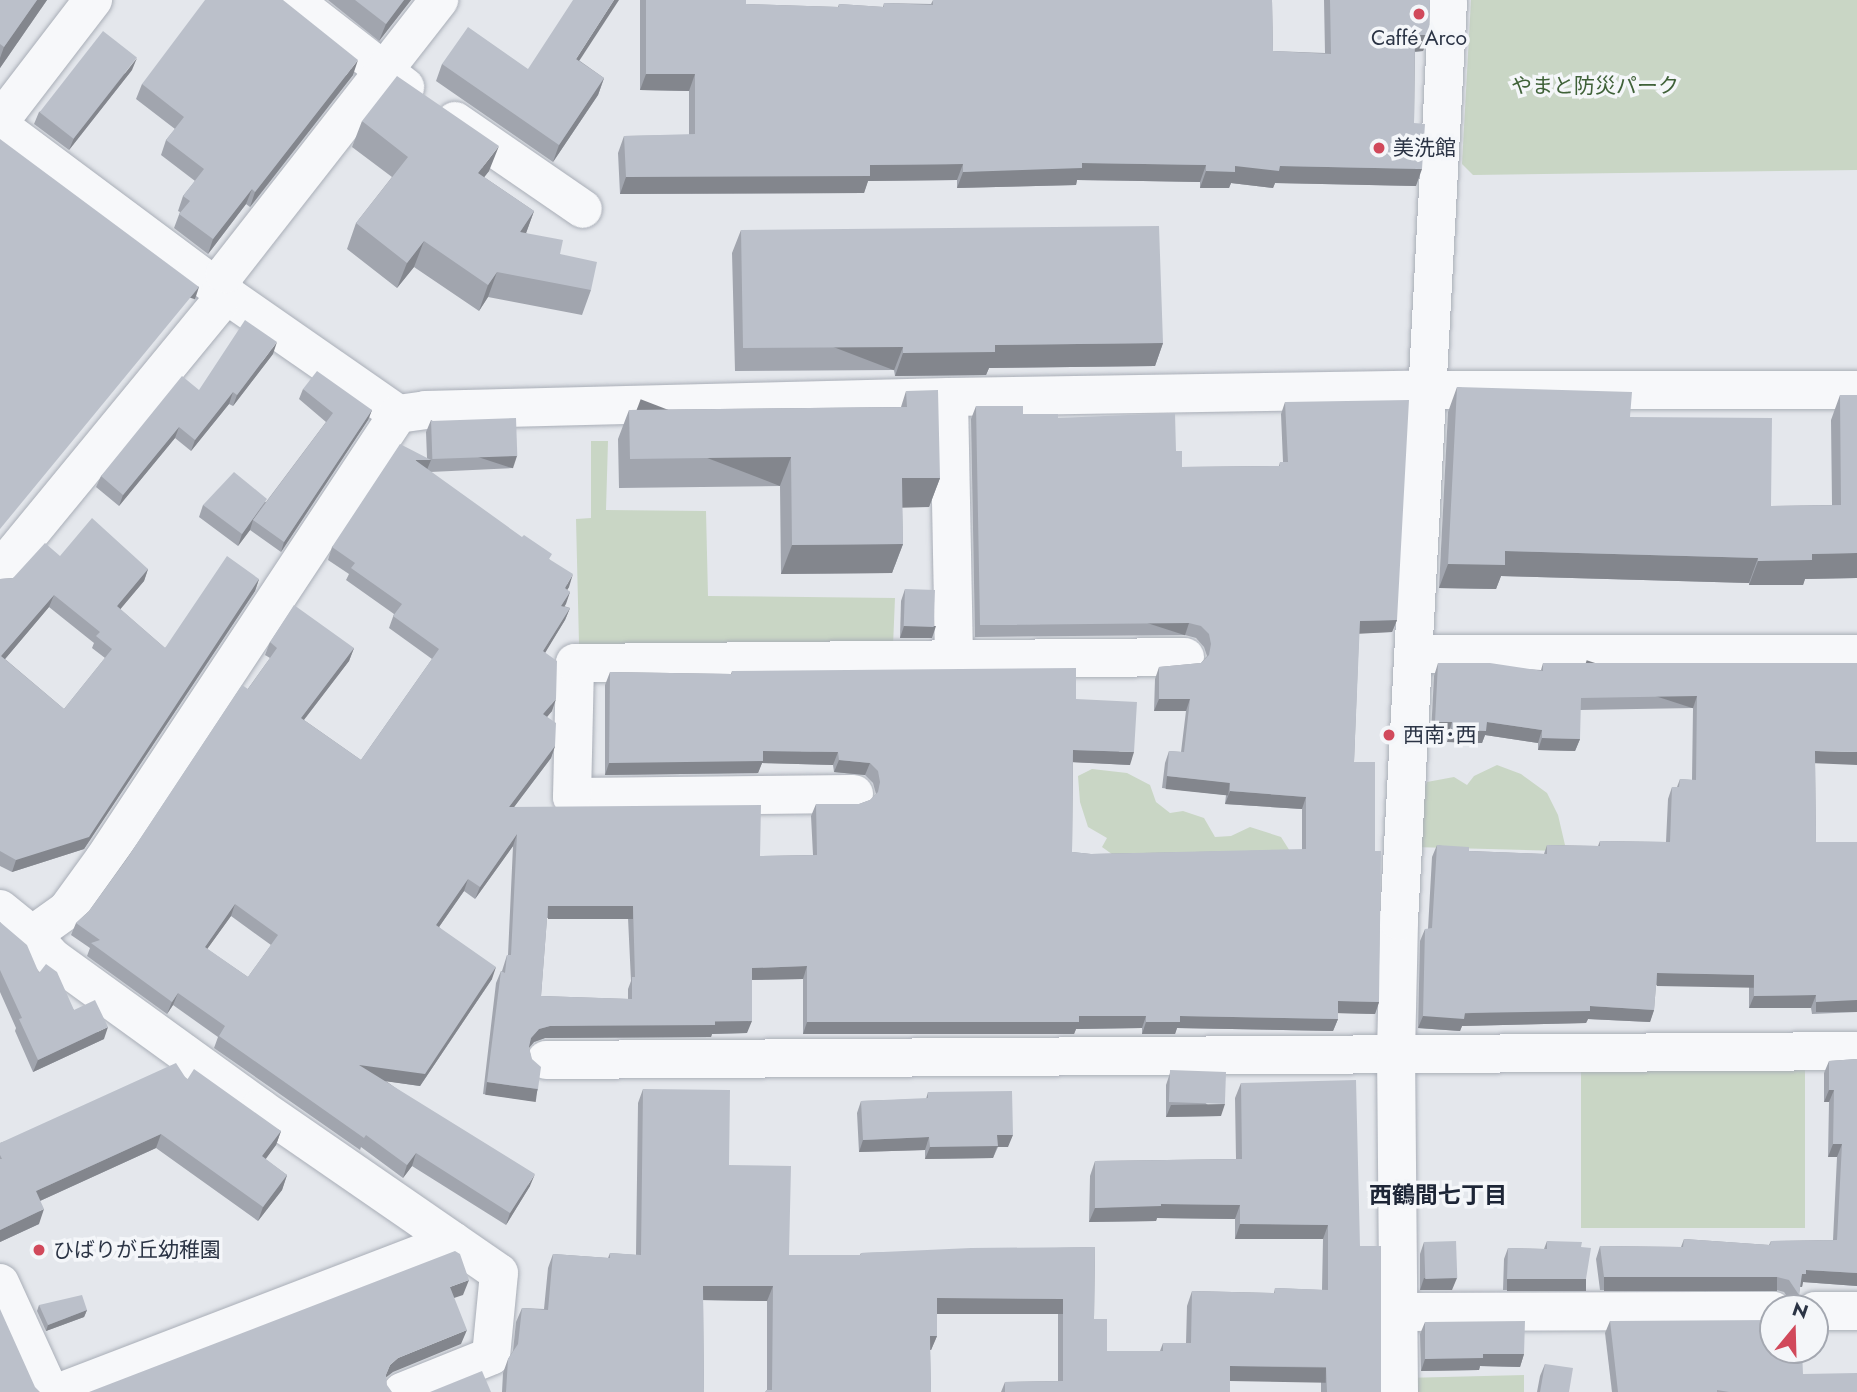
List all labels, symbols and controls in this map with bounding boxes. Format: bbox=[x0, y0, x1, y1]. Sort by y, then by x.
marker: Caffé Arco bbox=[1411, 6, 1427, 22]
place label: Caffé Arco bbox=[1371, 25, 1467, 51]
park label: やまと防災パーク bbox=[1511, 73, 1679, 99]
place label: 美洗館 bbox=[1393, 135, 1456, 161]
marker: 美洗館 bbox=[1371, 140, 1387, 156]
place label: 西南･西 bbox=[1403, 722, 1476, 748]
marker: 西南･西 bbox=[1381, 727, 1397, 743]
district label: 西鶴間七丁目 bbox=[1369, 1181, 1507, 1209]
place label: ひばりが丘幼稚園 bbox=[53, 1237, 221, 1263]
marker: ひばりが丘幼稚園 bbox=[31, 1242, 47, 1258]
north arrow bbox=[1759, 1294, 1829, 1364]
text: N bbox=[1789, 1295, 1812, 1326]

